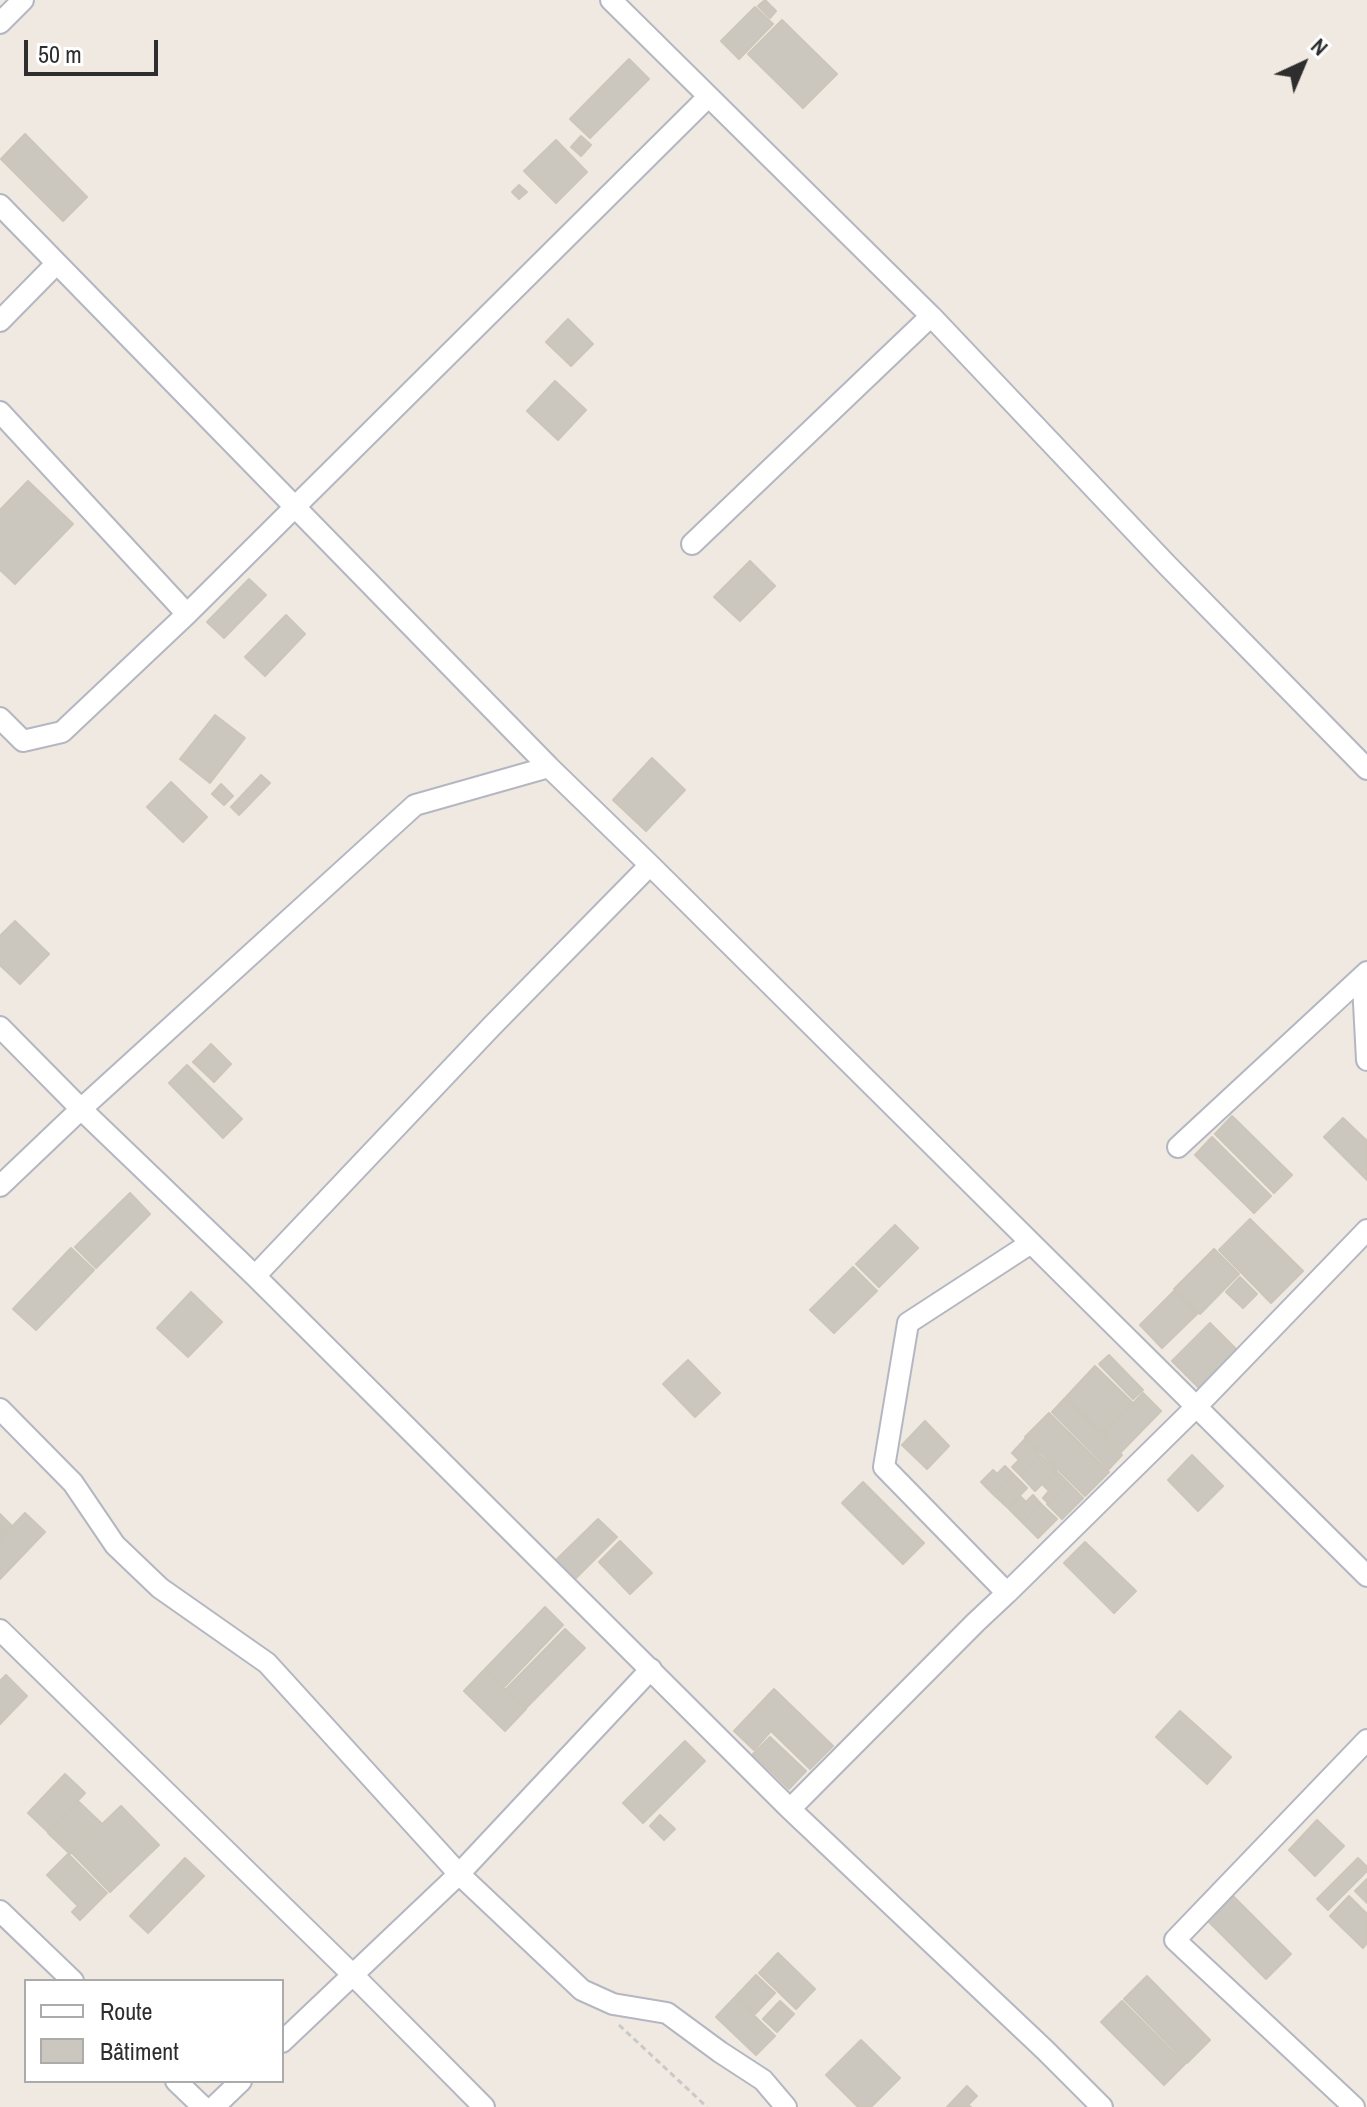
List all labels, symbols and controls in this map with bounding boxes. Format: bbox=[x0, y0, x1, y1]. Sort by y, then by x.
scale bar bbox=[28, 24, 162, 74]
north arrow bbox=[1263, 24, 1343, 104]
text: N bbox=[1305, 31, 1335, 62]
text: 50 m bbox=[38, 38, 82, 70]
legend bbox=[24, 1979, 284, 2083]
text: Route bbox=[100, 1995, 153, 2027]
text: Bâtiment bbox=[100, 2035, 179, 2067]

